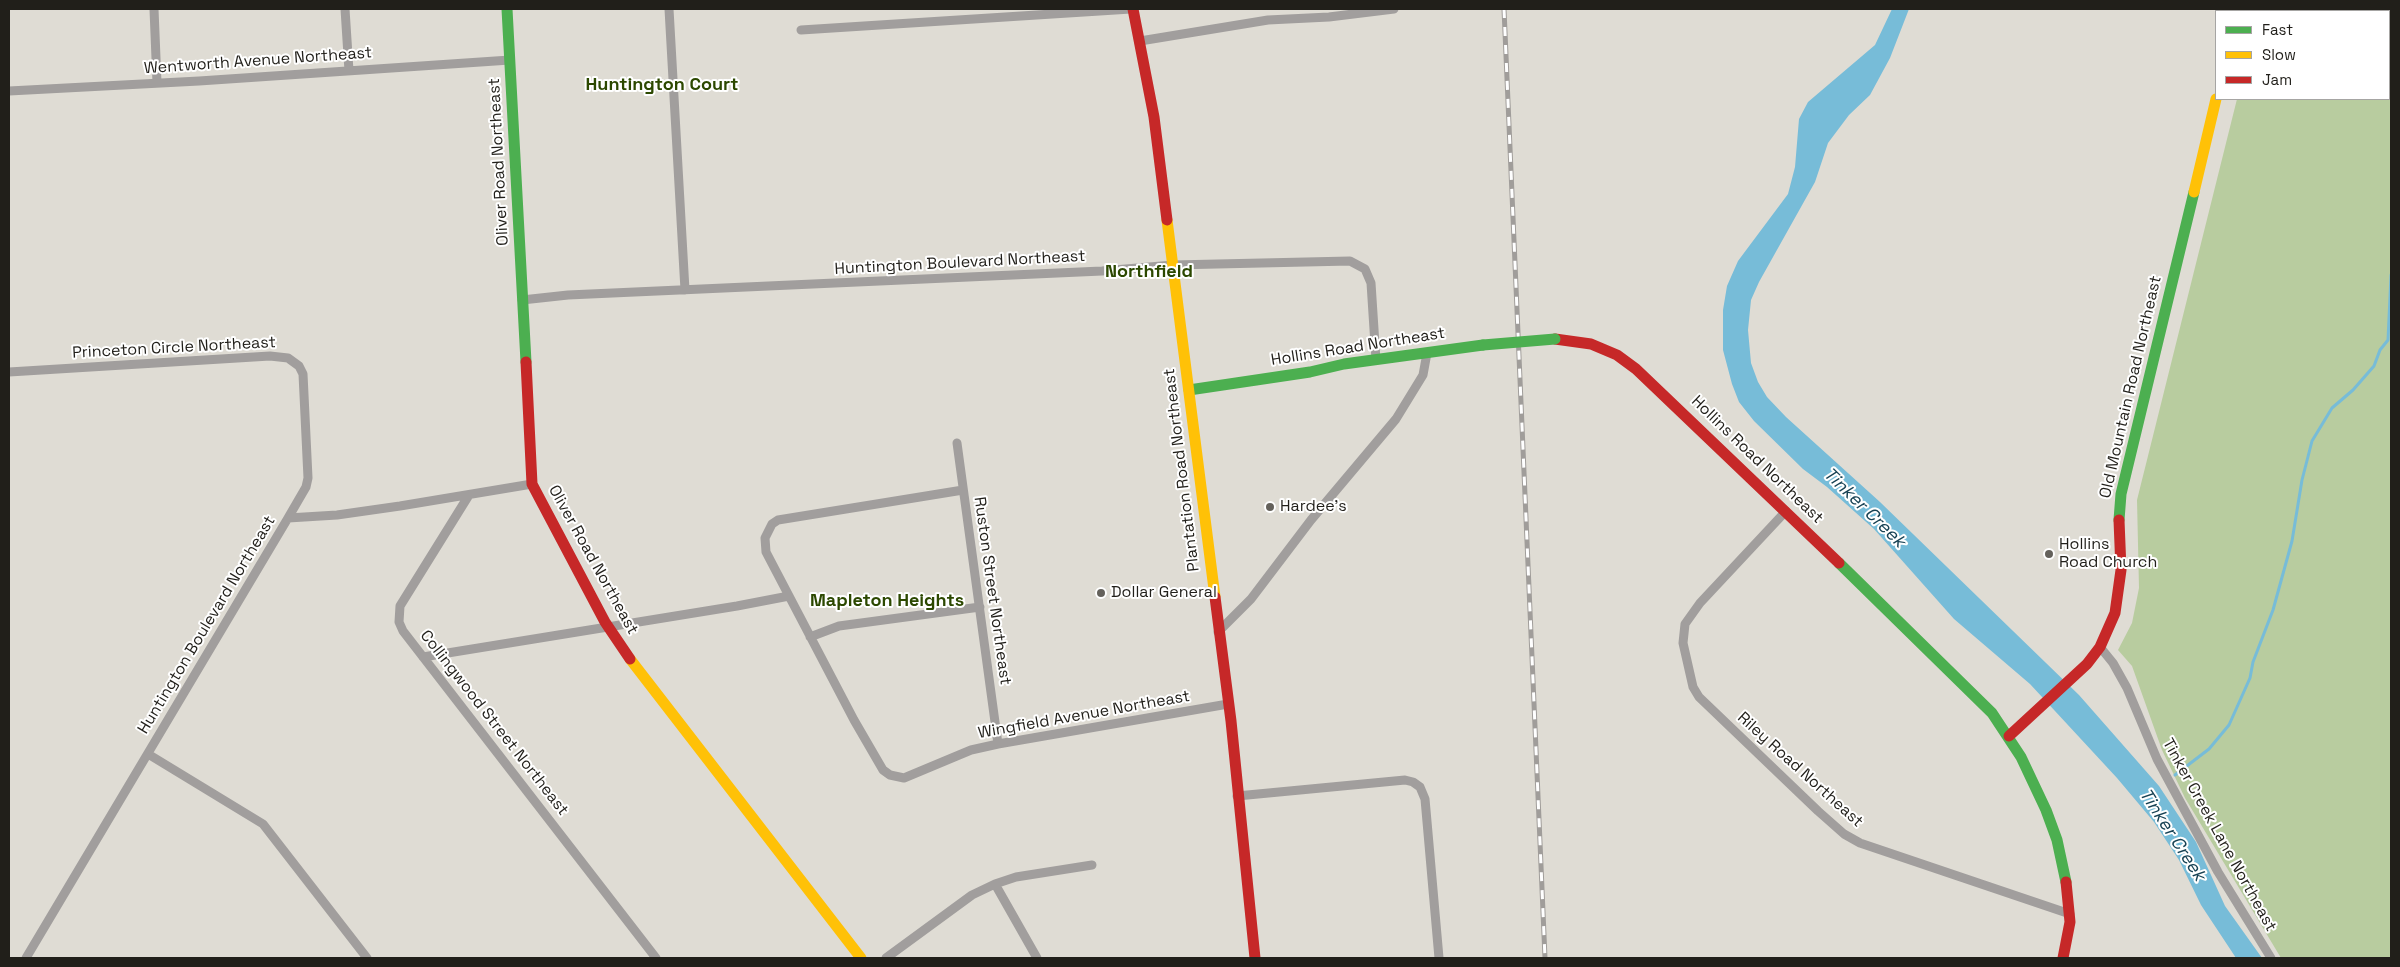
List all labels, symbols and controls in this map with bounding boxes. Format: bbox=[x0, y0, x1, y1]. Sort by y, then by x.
legend bbox=[2215, 10, 2390, 100]
text: Fast bbox=[2262, 20, 2293, 39]
street label: Wentworth Avenue Northeast bbox=[143, 43, 373, 79]
text: Slow bbox=[2262, 45, 2296, 64]
text: Jam bbox=[2262, 70, 2292, 89]
district label: Huntington Court bbox=[586, 74, 738, 96]
street label: Oliver Road Northeast bbox=[485, 78, 513, 246]
street label: Huntington Boulevard Northeast bbox=[834, 247, 1086, 279]
district label: Northfield bbox=[1105, 261, 1193, 283]
street label: Old Mountain Road Northeast bbox=[2096, 274, 2166, 500]
street label: Hollins Road Northeast bbox=[1270, 324, 1446, 370]
street label: Princeton Circle Northeast bbox=[72, 333, 276, 363]
street label: Plantation Road Northeast bbox=[1160, 367, 1204, 573]
street label: Hollins Road Northeast bbox=[1687, 392, 1827, 528]
water label: Tinker Creek bbox=[1818, 463, 1910, 553]
street label: Oliver Road Northeast bbox=[544, 482, 642, 638]
street label: Ruston Street Northeast bbox=[969, 496, 1015, 686]
place label: Hardee's bbox=[1280, 497, 1347, 517]
marker: Hardee's bbox=[1264, 501, 1276, 513]
street label: Huntington Boulevard Northeast bbox=[134, 512, 280, 738]
place label: Hollins Road Church bbox=[2059, 535, 2157, 573]
marker: Hollins Road Church bbox=[2043, 548, 2055, 560]
place label: Dollar General bbox=[1111, 583, 1217, 603]
marker: Dollar General bbox=[1095, 587, 1107, 599]
district label: Mapleton Heights bbox=[810, 590, 964, 612]
street label: Collingwood Street Northeast bbox=[416, 627, 572, 819]
street label: Wingfield Avenue Northeast bbox=[976, 687, 1192, 743]
street label: Riley Road Northeast bbox=[1733, 708, 1867, 832]
street label: Tinker Creek Lane Northeast bbox=[2158, 735, 2280, 935]
water label: Tinker Creek bbox=[2134, 785, 2210, 885]

